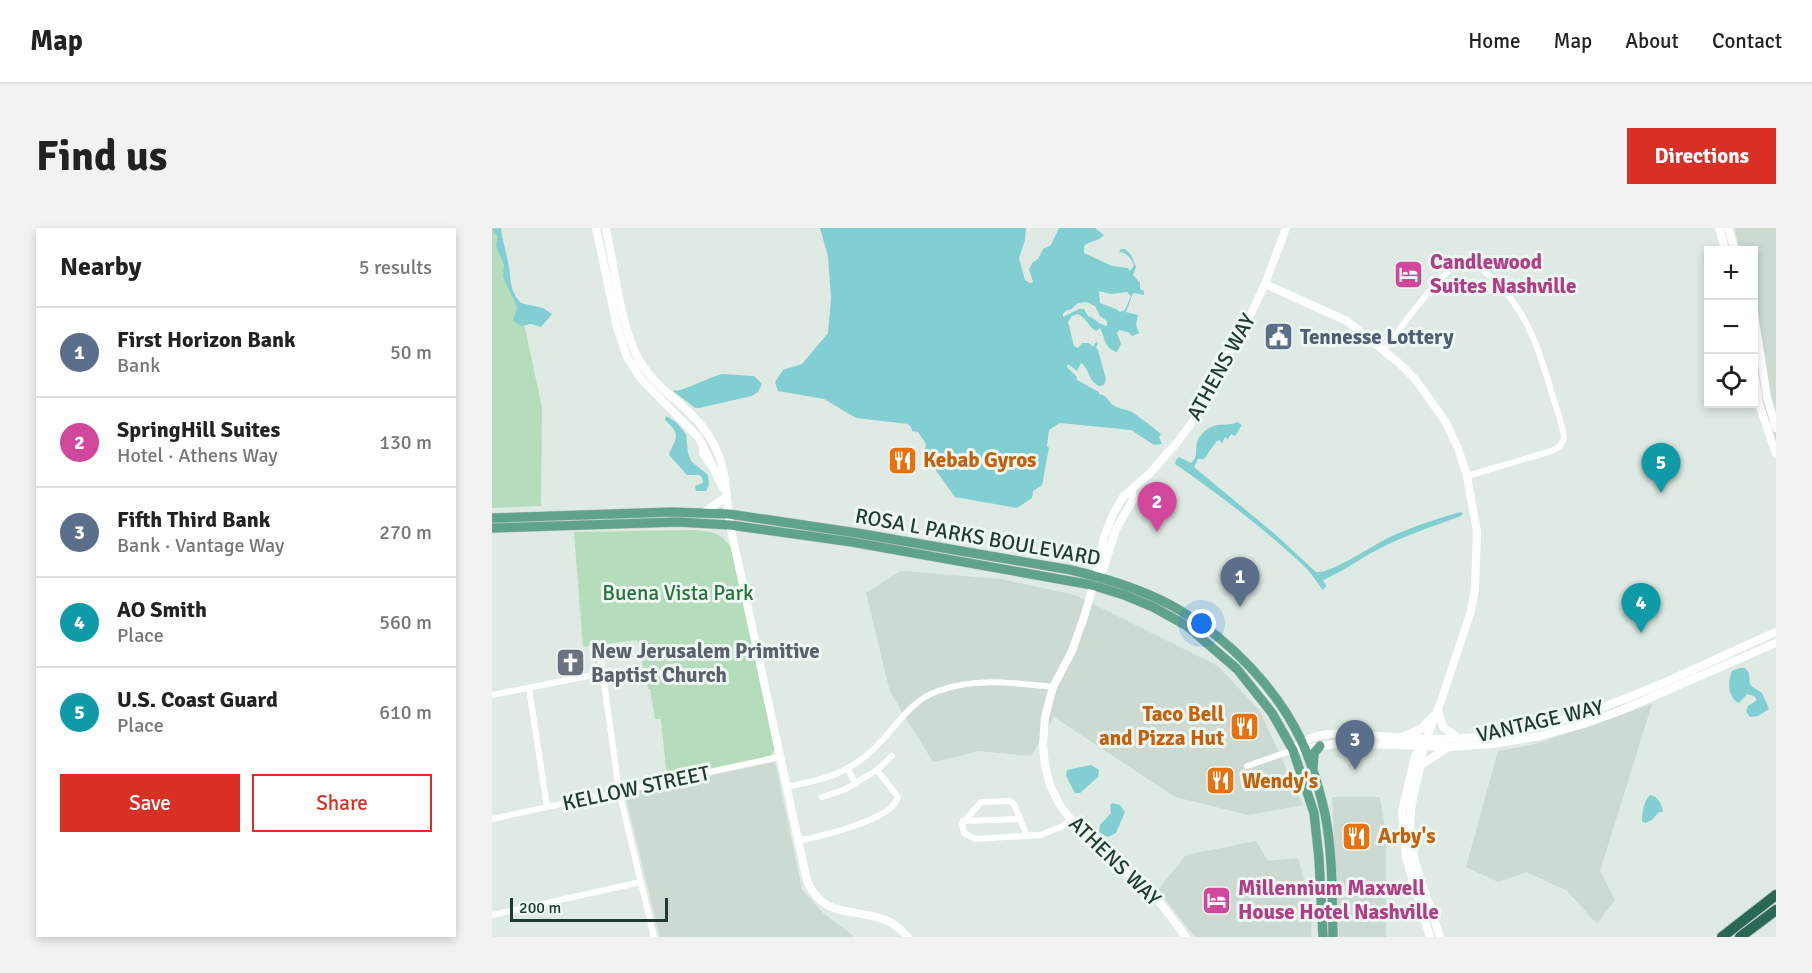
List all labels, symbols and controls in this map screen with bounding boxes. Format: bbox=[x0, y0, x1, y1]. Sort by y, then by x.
text: Map bbox=[30, 24, 83, 58]
text: Home bbox=[1468, 28, 1521, 54]
text: Map bbox=[1554, 28, 1592, 54]
text: About bbox=[1625, 28, 1679, 54]
text: Contact bbox=[1712, 28, 1782, 54]
button: Directions bbox=[1627, 128, 1776, 184]
text: Find us bbox=[36, 131, 167, 182]
map controls bbox=[1704, 246, 1758, 408]
button: + bbox=[1704, 246, 1758, 300]
place label: Candlewood Suites Nashville bbox=[1430, 249, 1576, 299]
text: Nearby bbox=[60, 251, 141, 283]
text: 5 results bbox=[359, 255, 432, 280]
hotel icon: Candlewood Suites Nashville bbox=[1393, 258, 1425, 290]
button: − bbox=[1704, 300, 1758, 354]
street label: ATHENS WAY bbox=[1181, 309, 1261, 425]
public building icon: Tennesse Lottery bbox=[1263, 321, 1295, 353]
place label: Tennesse Lottery bbox=[1300, 324, 1454, 350]
text: First Horizon Bank bbox=[117, 326, 296, 353]
text: 1 bbox=[74, 340, 85, 365]
text: 50 m bbox=[390, 340, 432, 365]
text: Bank bbox=[117, 353, 160, 378]
button: locate bbox=[1704, 354, 1758, 408]
text: SpringHill Suites bbox=[117, 416, 280, 443]
text: 2 bbox=[74, 430, 85, 455]
text: 130 m bbox=[379, 430, 432, 455]
text: Hotel · Athens Way bbox=[117, 443, 278, 468]
restaurant icon: Kebab Gyros bbox=[886, 444, 918, 476]
pin: 5 bbox=[1642, 444, 1680, 493]
place label: Kebab Gyros bbox=[923, 447, 1036, 473]
pin: 2 bbox=[1138, 482, 1176, 532]
street label: ROSA L PARKS BOULEVARD bbox=[853, 503, 1103, 571]
text: Fifth Third Bank bbox=[117, 506, 270, 533]
text: 3 bbox=[74, 520, 85, 545]
text: 270 m bbox=[379, 520, 432, 545]
text: Bank · Vantage Way bbox=[117, 533, 284, 558]
pin: 1 bbox=[1220, 558, 1260, 607]
park label: Buena Vista Park bbox=[602, 580, 754, 606]
pin: 4 bbox=[1622, 584, 1660, 633]
text: AO Smith bbox=[117, 596, 207, 623]
your location bbox=[1187, 609, 1216, 638]
text: 4 bbox=[74, 610, 85, 635]
text: 560 m bbox=[379, 610, 432, 635]
text: Place bbox=[117, 623, 164, 648]
place label: New Jerusalem Primitive Baptist Church bbox=[591, 638, 820, 688]
church icon: New Jerusalem Primitive Baptist Church bbox=[554, 647, 586, 679]
text: U.S. Coast Guard bbox=[117, 686, 278, 713]
street label: VANTAGE WAY bbox=[1474, 694, 1606, 748]
text: 5 bbox=[74, 700, 85, 725]
text: 610 m bbox=[379, 700, 432, 725]
place label: Taco Bell and Pizza Hut bbox=[1099, 701, 1224, 751]
restaurant icon: Taco Bell and Pizza Hut bbox=[1229, 710, 1261, 742]
text: Place bbox=[117, 713, 164, 738]
pin: 3 bbox=[1336, 720, 1374, 770]
street label: KELLOW STREET bbox=[560, 760, 713, 816]
restaurant icon: Wendy's bbox=[1205, 765, 1237, 797]
place label: Wendy's bbox=[1242, 768, 1318, 794]
button: Save bbox=[60, 774, 240, 832]
button: Share bbox=[252, 774, 432, 832]
street label: ATHENS WAY bbox=[1063, 811, 1167, 912]
restaurant icon: Arby's bbox=[1341, 820, 1373, 852]
place label: Arby's bbox=[1378, 823, 1436, 849]
place label: Millennium Maxwell House Hotel Nashville bbox=[1238, 875, 1439, 925]
hotel icon: Millennium Maxwell House Hotel Nashville bbox=[1201, 884, 1233, 916]
scale bar bbox=[510, 895, 668, 922]
text: 200 m bbox=[519, 898, 561, 918]

